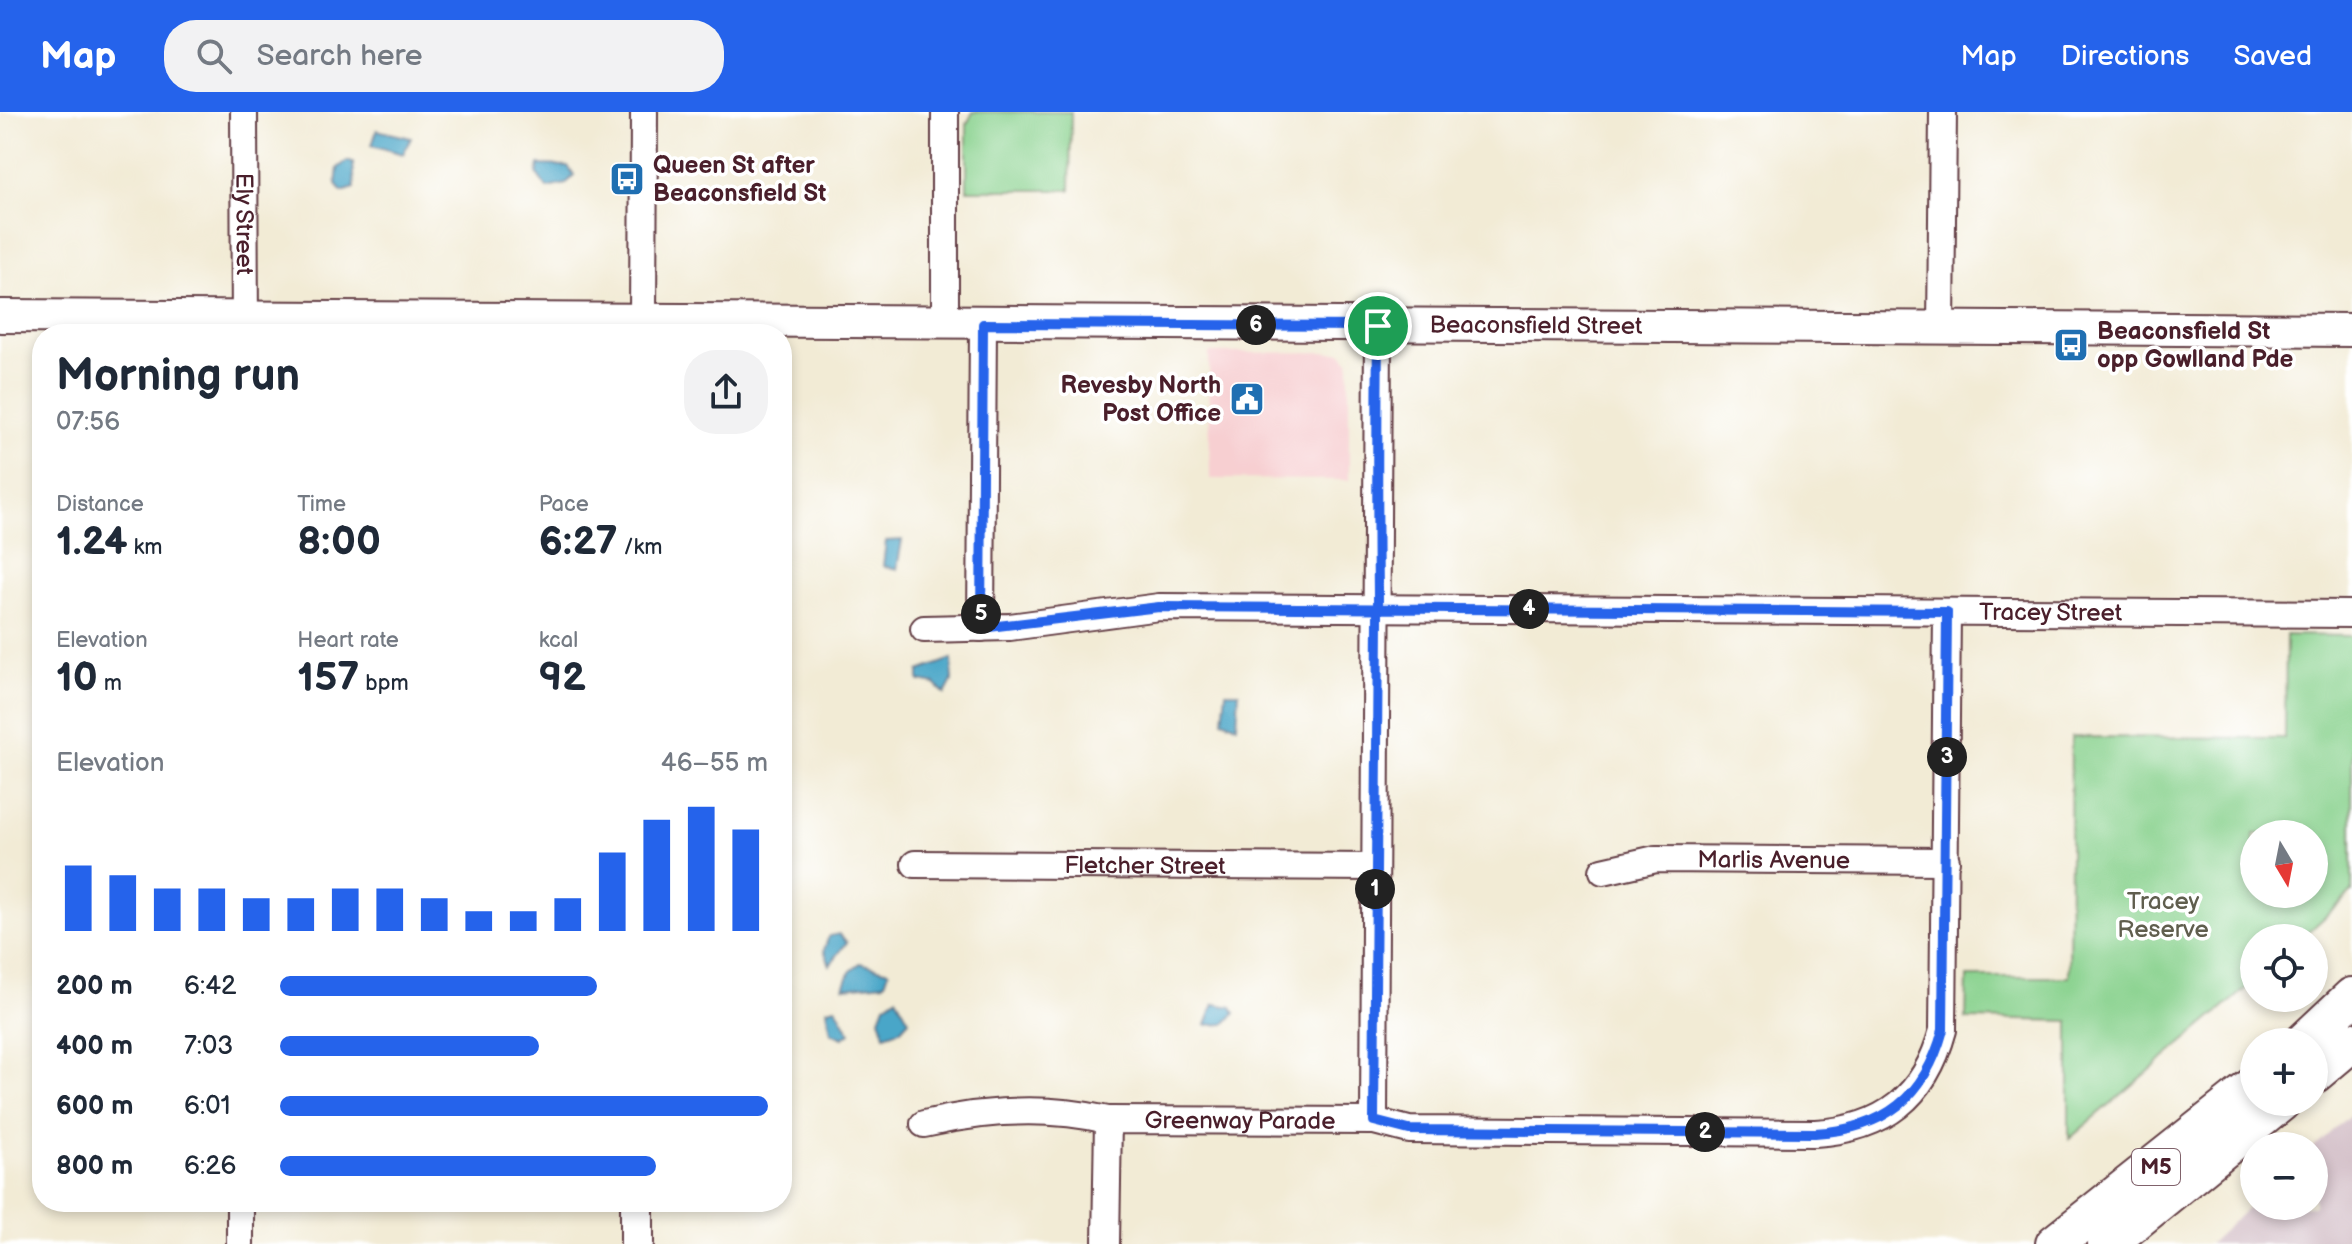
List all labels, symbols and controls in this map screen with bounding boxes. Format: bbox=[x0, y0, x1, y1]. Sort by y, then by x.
search box bbox=[164, 20, 724, 92]
text: Map bbox=[40, 34, 116, 79]
icon: search bbox=[192, 34, 236, 78]
text: Search here bbox=[256, 38, 423, 74]
text: Map bbox=[1960, 40, 2017, 73]
text: Directions bbox=[2061, 40, 2189, 73]
text: Saved bbox=[2233, 40, 2312, 73]
place label: Queen St after Beaconsfield St bbox=[653, 151, 826, 208]
bus stop icon: Queen St after Beaconsfield St bbox=[608, 160, 646, 198]
street label: Ely Street bbox=[230, 173, 259, 276]
pin bbox=[1344, 292, 1412, 360]
icon: arrive bbox=[1356, 304, 1400, 348]
pin: 6 bbox=[1236, 305, 1276, 345]
street label: Beaconsfield Street bbox=[1429, 310, 1643, 340]
text: 6 bbox=[1249, 311, 1263, 338]
place label: Beaconsfield St opp Gowlland Pde bbox=[2097, 317, 2293, 374]
bus stop icon: Beaconsfield St opp Gowlland Pde bbox=[2052, 326, 2090, 364]
text: Morning run bbox=[56, 350, 300, 403]
button: share bbox=[684, 350, 768, 434]
place label: Revesby North Post Office bbox=[1061, 371, 1221, 428]
public building icon: Revesby North Post Office bbox=[1228, 380, 1266, 418]
text: 07:56 bbox=[56, 407, 120, 438]
text: Distance bbox=[56, 491, 144, 518]
text: Time bbox=[297, 491, 346, 518]
text: Pace bbox=[539, 491, 589, 518]
text: 1.24 bbox=[56, 518, 128, 566]
text: 8:00 bbox=[297, 518, 381, 566]
text: 6:27 bbox=[539, 518, 618, 566]
text: km bbox=[128, 534, 163, 561]
text: /km bbox=[618, 534, 662, 561]
pin: 4 bbox=[1509, 589, 1549, 629]
pin: 5 bbox=[961, 594, 1001, 634]
text: 4 bbox=[1523, 595, 1535, 622]
street label: Tracey Street bbox=[1979, 597, 2123, 627]
text: 5 bbox=[975, 600, 987, 627]
text: Elevation bbox=[56, 627, 148, 654]
text: Heart rate bbox=[297, 627, 399, 654]
text: kcal bbox=[539, 627, 578, 654]
text: 10 bbox=[56, 654, 98, 702]
text: 157 bbox=[297, 654, 359, 702]
text: 92 bbox=[539, 654, 586, 702]
text: m bbox=[98, 670, 122, 697]
text: bpm bbox=[359, 670, 409, 697]
pin: 3 bbox=[1927, 737, 1967, 777]
text: 3 bbox=[1941, 743, 1953, 770]
text: Elevation bbox=[56, 748, 164, 779]
text: 46–55 m bbox=[661, 748, 768, 779]
north arrow bbox=[2240, 820, 2328, 908]
map controls bbox=[2240, 820, 2328, 1220]
street label: Marlis Avenue bbox=[1697, 845, 1850, 875]
street label: Fletcher Street bbox=[1064, 850, 1226, 881]
pin: 1 bbox=[1355, 869, 1395, 909]
text: 1 bbox=[1370, 875, 1380, 902]
park label: Tracey Reserve bbox=[2117, 887, 2209, 944]
button: locate bbox=[2240, 924, 2328, 1012]
text: 200 m bbox=[56, 971, 133, 1002]
text: 6:42 bbox=[184, 971, 236, 1002]
button: + bbox=[2240, 1028, 2328, 1116]
text: 400 m bbox=[56, 1031, 133, 1062]
text: 7:03 bbox=[184, 1031, 233, 1062]
text: 600 m bbox=[56, 1091, 133, 1122]
text: 6:01 bbox=[184, 1091, 231, 1122]
street label: Greenway Parade bbox=[1145, 1106, 1335, 1135]
pin: 2 bbox=[1685, 1112, 1725, 1152]
text: 2 bbox=[1698, 1118, 1712, 1145]
button: − bbox=[2240, 1132, 2328, 1220]
road number: M5 bbox=[2132, 1149, 2180, 1185]
text: 800 m bbox=[56, 1151, 133, 1182]
text: 6:26 bbox=[184, 1151, 236, 1182]

